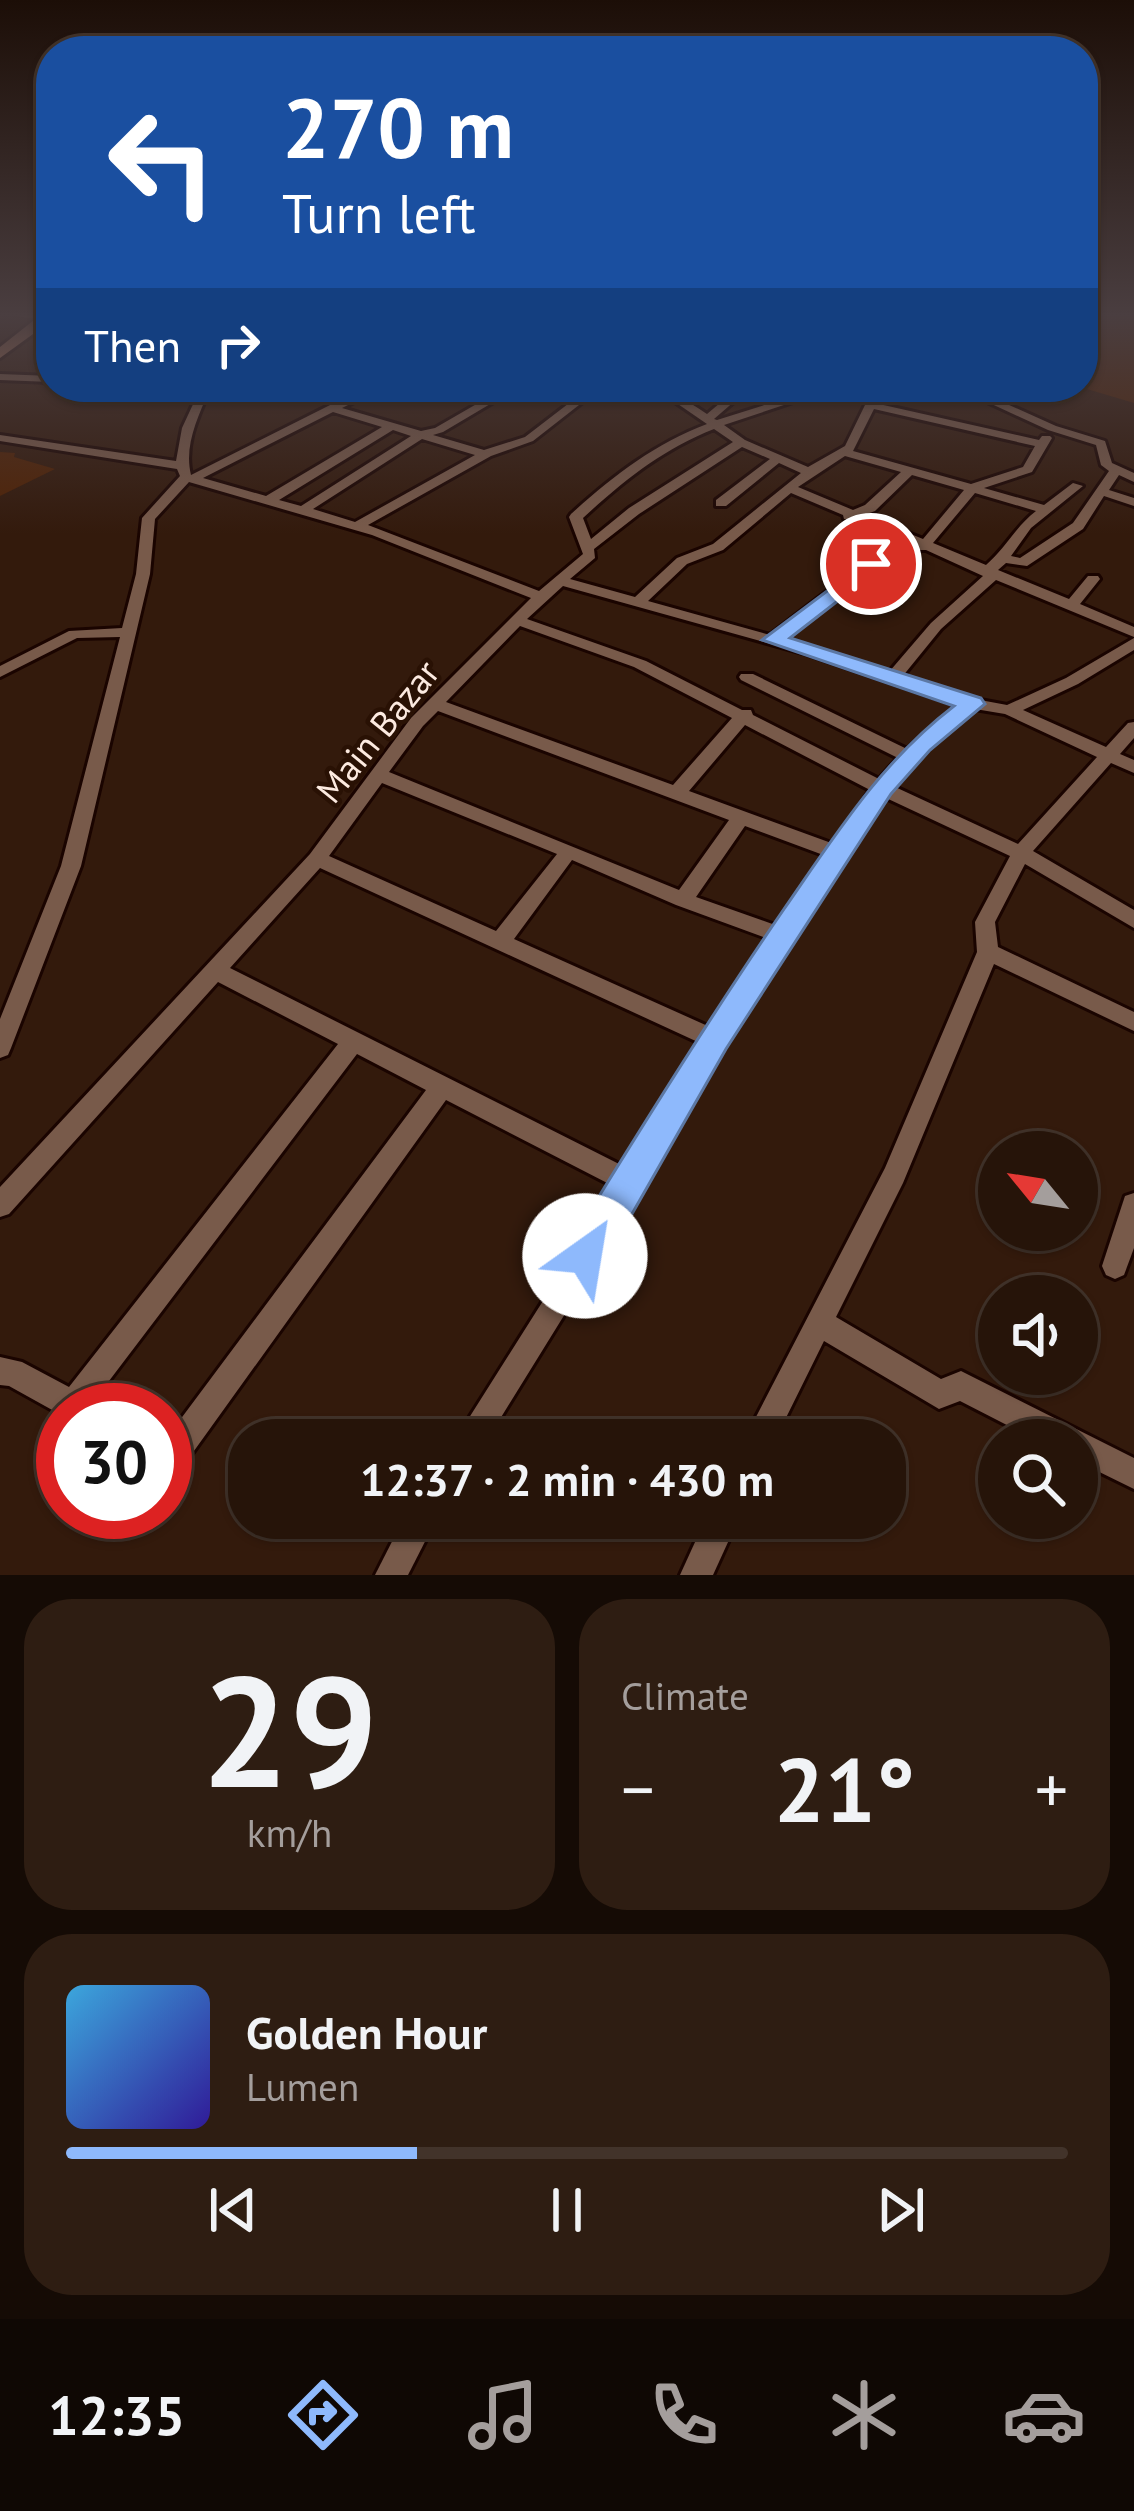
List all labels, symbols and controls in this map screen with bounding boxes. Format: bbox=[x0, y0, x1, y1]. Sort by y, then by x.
text: 270 m bbox=[282, 72, 514, 181]
icon: left bbox=[84, 84, 240, 240]
text: Turn left bbox=[282, 178, 476, 248]
icon: right bbox=[205, 312, 271, 378]
text: Then bbox=[84, 316, 181, 374]
pin bbox=[820, 513, 922, 615]
icon: arrive bbox=[838, 531, 904, 597]
street label: Main Bazar bbox=[305, 650, 449, 812]
north arrow bbox=[978, 1131, 1098, 1251]
map controls bbox=[978, 1131, 1098, 1539]
position arrow bbox=[522, 1193, 648, 1319]
button: sound bbox=[978, 1275, 1098, 1395]
speed limit sign: 30 bbox=[36, 1383, 192, 1539]
button: search bbox=[978, 1419, 1098, 1539]
text: 12:37 · 2 min · 430 m bbox=[360, 1450, 774, 1508]
text: 29 bbox=[201, 1628, 378, 1830]
text: Climate bbox=[621, 1670, 749, 1721]
text: 21° bbox=[774, 1730, 915, 1847]
text: − bbox=[621, 1746, 654, 1831]
text: + bbox=[1035, 1746, 1068, 1831]
text: km/h bbox=[247, 1807, 332, 1858]
text: Golden Hour bbox=[246, 2003, 487, 2061]
text: Lumen bbox=[246, 2061, 359, 2112]
icon: previous bbox=[200, 2177, 266, 2243]
icon: pause bbox=[534, 2177, 600, 2243]
icon: next bbox=[868, 2177, 934, 2243]
icon: directions bbox=[281, 2373, 365, 2457]
icon: music bbox=[461, 2373, 545, 2457]
icon: phone bbox=[642, 2373, 726, 2457]
icon: climate bbox=[822, 2373, 906, 2457]
icon: car bbox=[1002, 2373, 1086, 2457]
text: 12:35 bbox=[48, 2380, 185, 2450]

